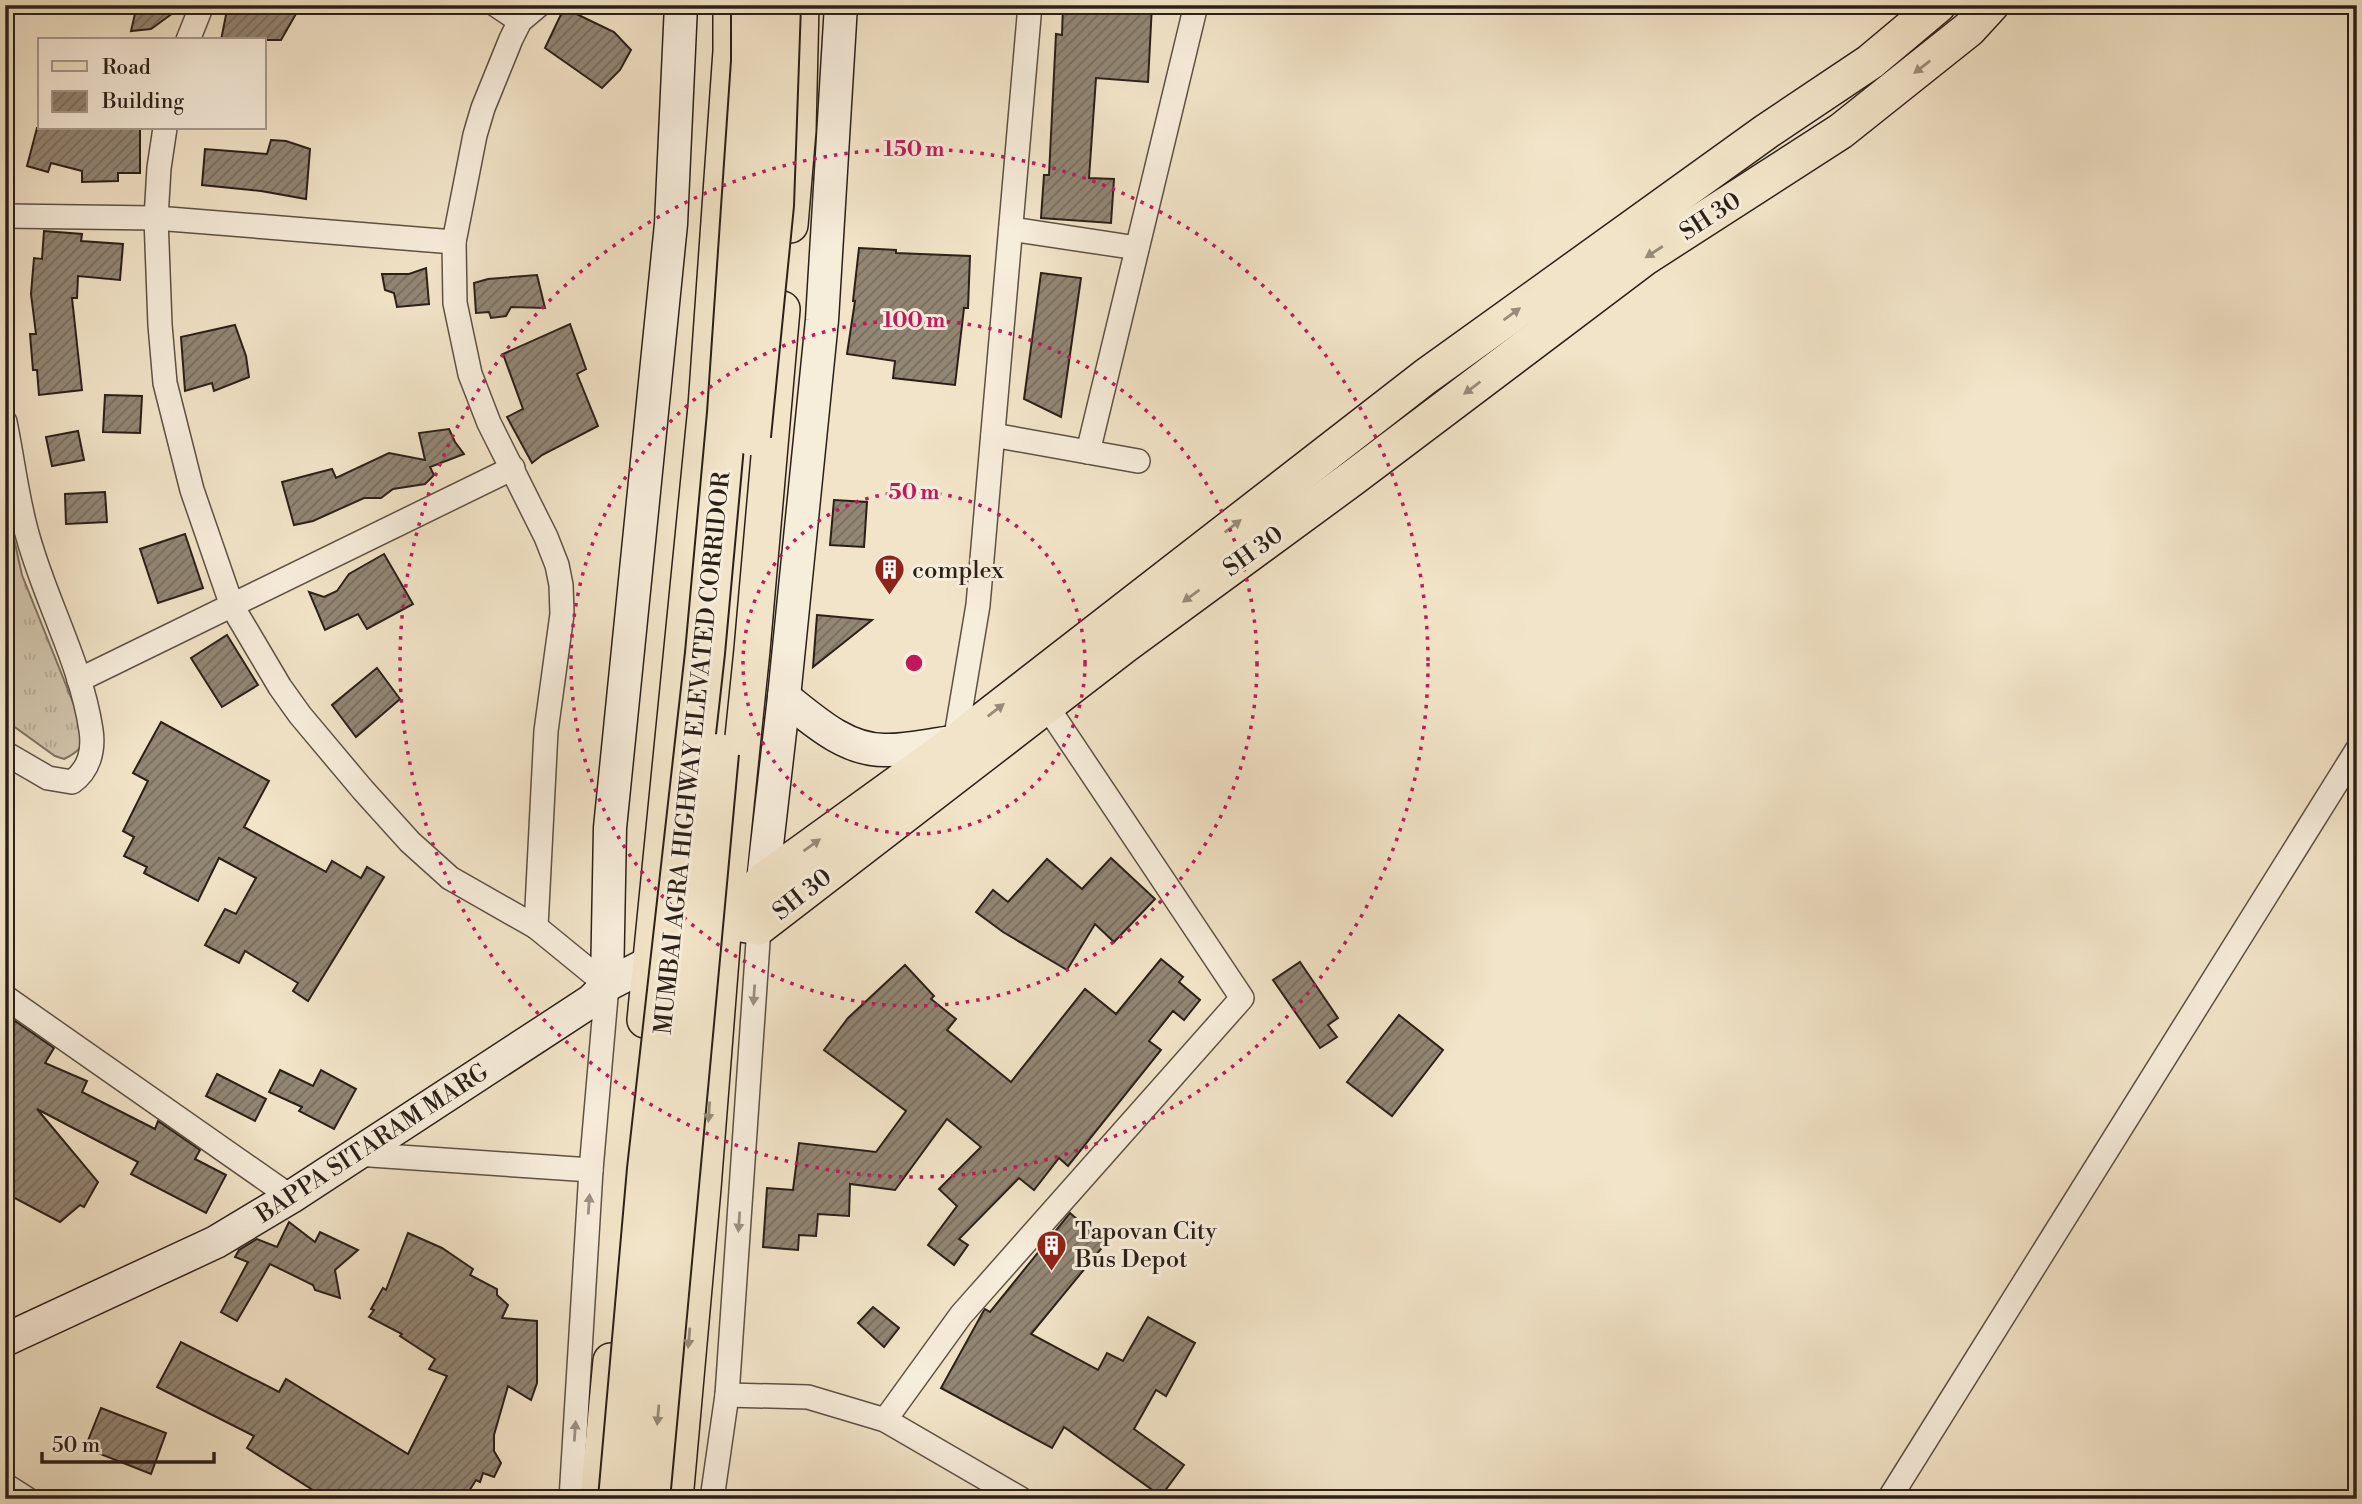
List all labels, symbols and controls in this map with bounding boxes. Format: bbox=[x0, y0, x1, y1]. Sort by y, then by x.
legend bbox=[38, 38, 266, 130]
text: Road bbox=[102, 55, 151, 81]
one-way arrow bbox=[1913, 59, 1931, 74]
text: Building bbox=[101, 89, 184, 115]
text: 150 m bbox=[884, 137, 944, 163]
street label: SH 30 bbox=[1674, 186, 1747, 248]
one-way arrow bbox=[1645, 245, 1664, 258]
one-way arrow bbox=[1503, 307, 1521, 321]
text: 100 m bbox=[883, 308, 945, 334]
one-way arrow bbox=[1463, 381, 1481, 395]
street label: MUMBAI AGRA HIGHWAY ELEVATED CORRIDOR bbox=[649, 469, 738, 1036]
text: 50 m bbox=[889, 480, 939, 506]
one-way arrow bbox=[1224, 518, 1242, 533]
street label: SH 30 bbox=[1218, 520, 1290, 584]
building icon: complex bbox=[872, 553, 906, 597]
place label: complex bbox=[912, 556, 1005, 586]
one-way arrow bbox=[1182, 589, 1200, 603]
centre of rings bbox=[902, 651, 926, 675]
one-way arrow bbox=[986, 703, 1004, 718]
one-way arrow bbox=[803, 838, 821, 852]
street label: SH 30 bbox=[767, 862, 838, 927]
one-way arrow bbox=[749, 984, 760, 1006]
street label: BAPPA SITARAM MARG bbox=[250, 1057, 495, 1231]
one-way arrow bbox=[703, 1101, 714, 1123]
one-way arrow bbox=[584, 1192, 595, 1214]
one-way arrow bbox=[733, 1211, 744, 1233]
place label: Tapovan City Bus Depot bbox=[1074, 1217, 1217, 1275]
building icon: Tapovan City Bus Depot bbox=[1035, 1228, 1069, 1272]
one-way arrow bbox=[684, 1327, 695, 1349]
one-way arrow bbox=[652, 1404, 663, 1426]
one-way arrow bbox=[570, 1419, 581, 1441]
scale bar bbox=[42, 1420, 214, 1464]
text: 50 m bbox=[52, 1433, 100, 1459]

